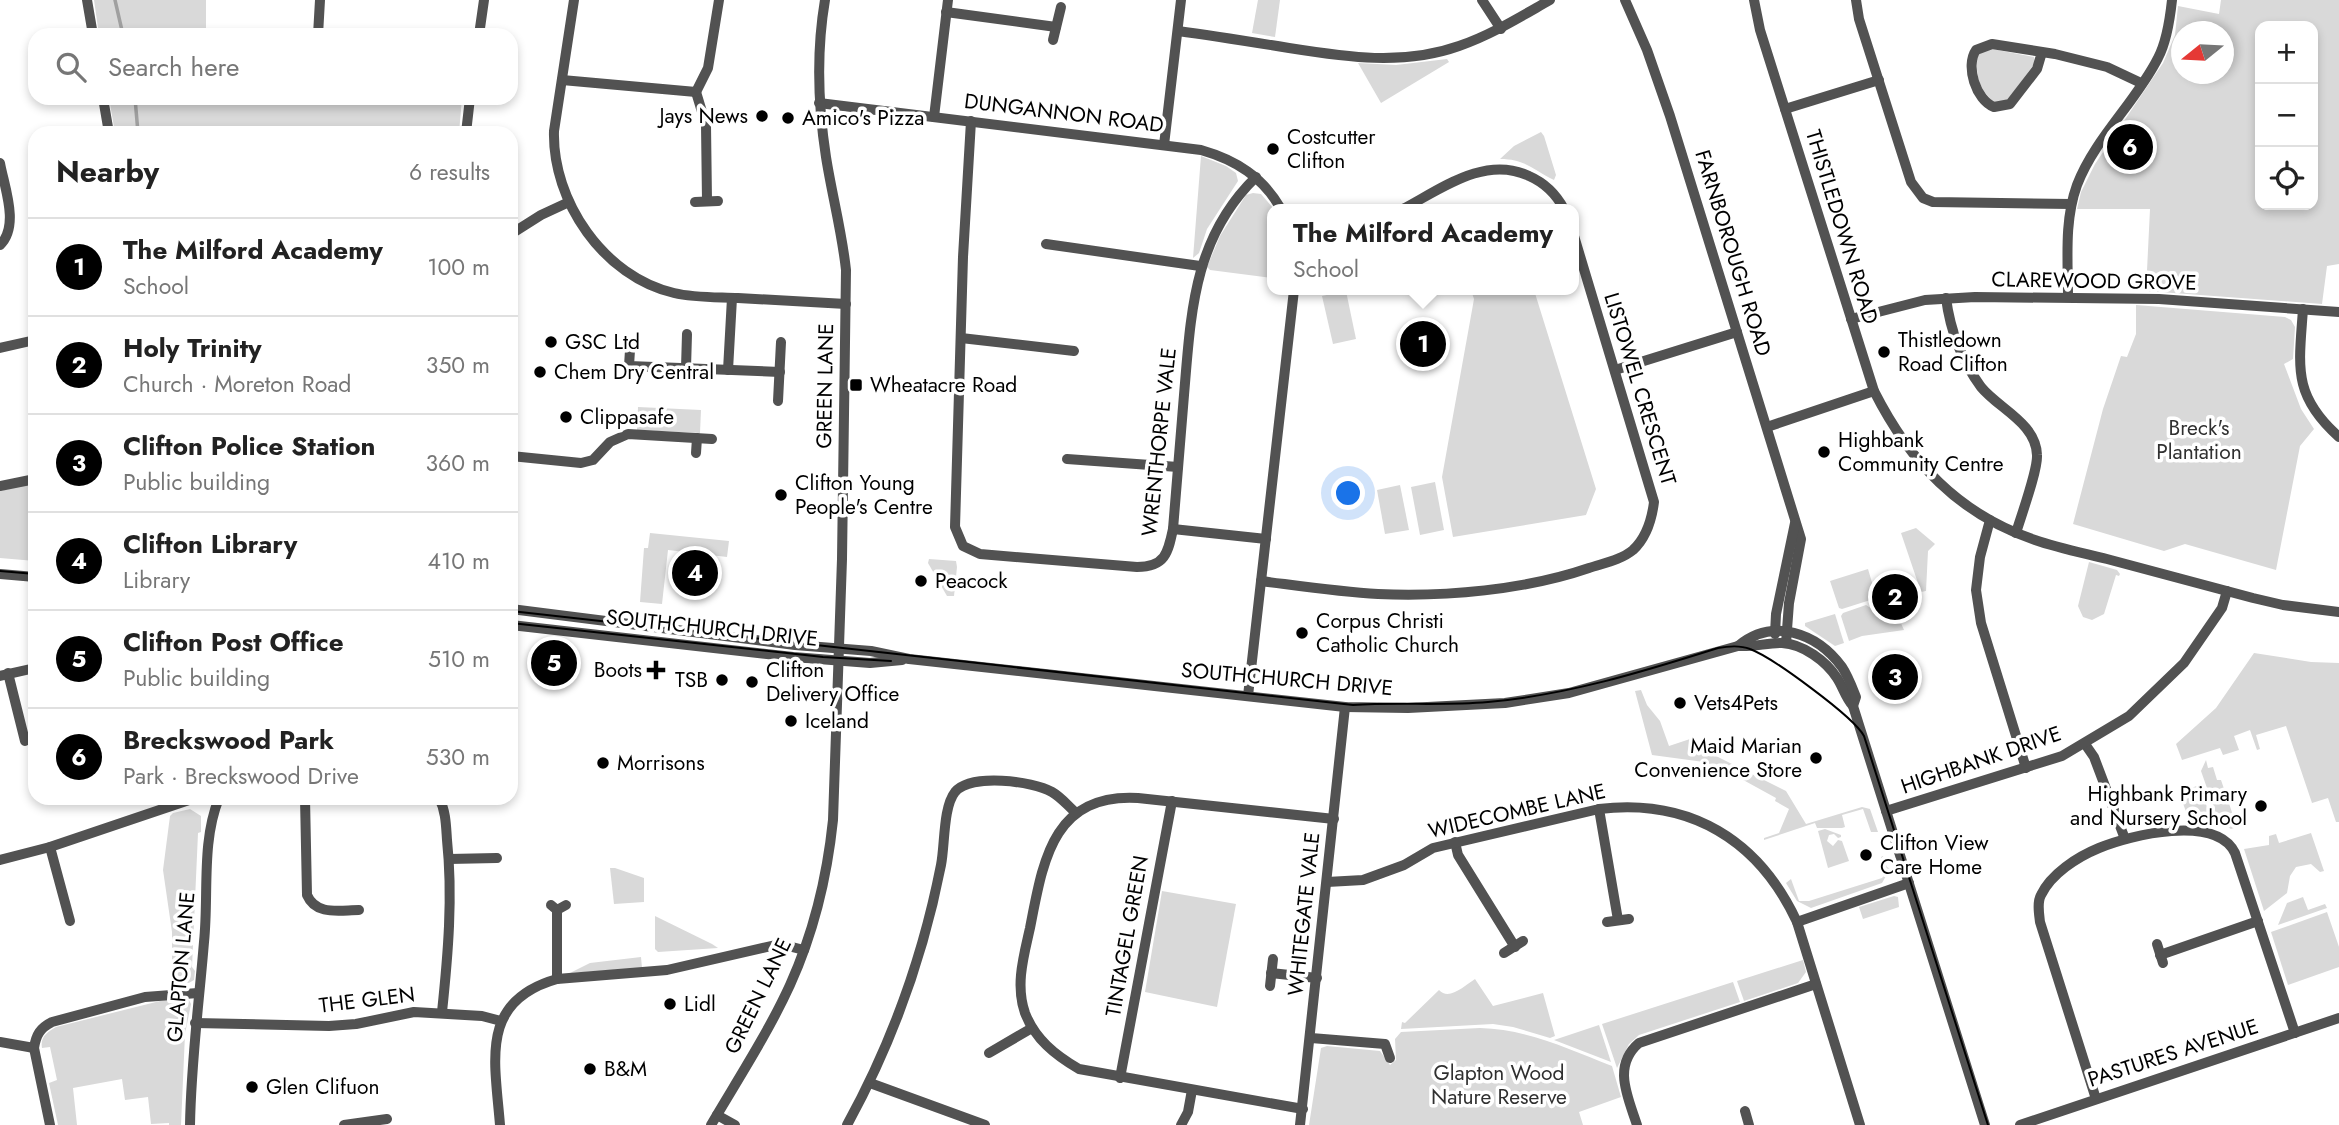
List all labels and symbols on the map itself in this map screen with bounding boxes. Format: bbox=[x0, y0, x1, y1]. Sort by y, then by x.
north arrow bbox=[2171, 21, 2234, 84]
street label: DUNGANNON ROAD bbox=[963, 86, 1165, 140]
place label: Jays News bbox=[656, 101, 748, 131]
place label: Amico's Pizza bbox=[802, 103, 924, 133]
marker: Jays News bbox=[754, 108, 770, 124]
marker: Amico's Pizza bbox=[780, 110, 796, 126]
pin: 6 bbox=[2107, 121, 2153, 173]
place label: Costcutter Clifton bbox=[1287, 122, 1376, 176]
street label: THISTLEDOWN ROAD bbox=[1798, 126, 1886, 328]
marker: Costcutter Clifton bbox=[1265, 141, 1281, 157]
street label: FARNBOROUGH ROAD bbox=[1687, 146, 1779, 360]
street label: CLAREWOOD GROVE bbox=[1991, 264, 2197, 298]
street label: LISTOWEL CRESCENT bbox=[1596, 289, 1684, 489]
pin: 1 bbox=[1400, 318, 1446, 370]
street label: GREEN LANE bbox=[809, 323, 841, 449]
place label: Thistledown Road Clifton bbox=[1898, 325, 2008, 379]
place label: GSC Ltd bbox=[565, 327, 640, 357]
marker: GSC Ltd bbox=[543, 334, 559, 350]
marker: Thistledown Road Clifton bbox=[1876, 344, 1892, 360]
street label: WRENTHORPE VALE bbox=[1134, 346, 1184, 538]
place label: Chem Dry Central bbox=[554, 357, 714, 387]
marker: Chem Dry Central bbox=[532, 364, 548, 380]
place label: Wheatacre Road bbox=[870, 370, 1017, 400]
marker: Wheatacre Road bbox=[848, 377, 864, 393]
place label: Clippasafe bbox=[580, 402, 674, 432]
marker: Clippasafe bbox=[558, 409, 574, 425]
park label: Breck's Plantation bbox=[2156, 413, 2242, 467]
place label: Highbank Community Centre bbox=[1838, 425, 2004, 479]
marker: Highbank Community Centre bbox=[1816, 444, 1832, 460]
place label: Clifton Young People's Centre bbox=[795, 468, 933, 522]
your location bbox=[1331, 476, 1365, 510]
marker: Clifton Young People's Centre bbox=[773, 487, 789, 503]
pin: 4 bbox=[672, 547, 718, 599]
place label: Peacock bbox=[935, 566, 1008, 596]
pin: 2 bbox=[1872, 571, 1918, 623]
marker: Peacock bbox=[913, 573, 929, 589]
street label: SOUTHCHURCH DRIVE bbox=[605, 602, 819, 654]
place label: Corpus Christi Catholic Church bbox=[1316, 606, 1459, 660]
marker: Corpus Christi Catholic Church bbox=[1294, 625, 1310, 641]
pin: 5 bbox=[531, 637, 577, 689]
pin: 3 bbox=[1872, 651, 1918, 703]
place label: Boots bbox=[594, 655, 642, 685]
place label: Clifton Delivery Office bbox=[766, 655, 900, 709]
street label: SOUTHCHURCH DRIVE bbox=[1180, 655, 1394, 703]
marker: Boots bbox=[648, 662, 664, 678]
place label: TSB bbox=[675, 665, 708, 695]
marker: TSB bbox=[714, 672, 730, 688]
marker: Clifton Delivery Office bbox=[744, 674, 760, 690]
place label: Vets4Pets bbox=[1694, 688, 1778, 718]
marker: Vets4Pets bbox=[1672, 695, 1688, 711]
place label: Iceland bbox=[805, 706, 869, 736]
marker: Iceland bbox=[783, 713, 799, 729]
street label: HIGHBANK DRIVE bbox=[1897, 719, 2065, 801]
place label: Maid Marian Convenience Store bbox=[1634, 731, 1802, 785]
place label: Morrisons bbox=[617, 748, 705, 778]
marker: Maid Marian Convenience Store bbox=[1808, 750, 1824, 766]
marker: Morrisons bbox=[595, 755, 611, 771]
street label: WIDECOMBE LANE bbox=[1425, 776, 1609, 846]
place label: Highbank Primary and Nursery School bbox=[2070, 779, 2248, 833]
marker: Highbank Primary and Nursery School bbox=[2253, 798, 2269, 814]
place label: Clifton View Care Home bbox=[1880, 828, 1989, 882]
street label: WHITEGATE VALE bbox=[1280, 831, 1328, 997]
marker: Clifton View Care Home bbox=[1858, 847, 1874, 863]
street label: TINTAGEL GREEN bbox=[1098, 853, 1156, 1019]
street label: GLAPTON LANE bbox=[159, 891, 203, 1043]
street label: GREEN LANE bbox=[717, 933, 799, 1059]
street label: THE GLEN bbox=[317, 979, 417, 1021]
place label: Lidl bbox=[684, 989, 716, 1019]
marker: Lidl bbox=[662, 996, 678, 1012]
street label: PASTURES AVENUE bbox=[2084, 1011, 2262, 1095]
place label: B&M bbox=[604, 1054, 647, 1084]
park label: Glapton Wood Nature Reserve bbox=[1431, 1058, 1567, 1112]
marker: B&M bbox=[582, 1061, 598, 1077]
place label: Glen Clifuon bbox=[266, 1072, 379, 1102]
marker: Glen Clifuon bbox=[244, 1079, 260, 1095]

